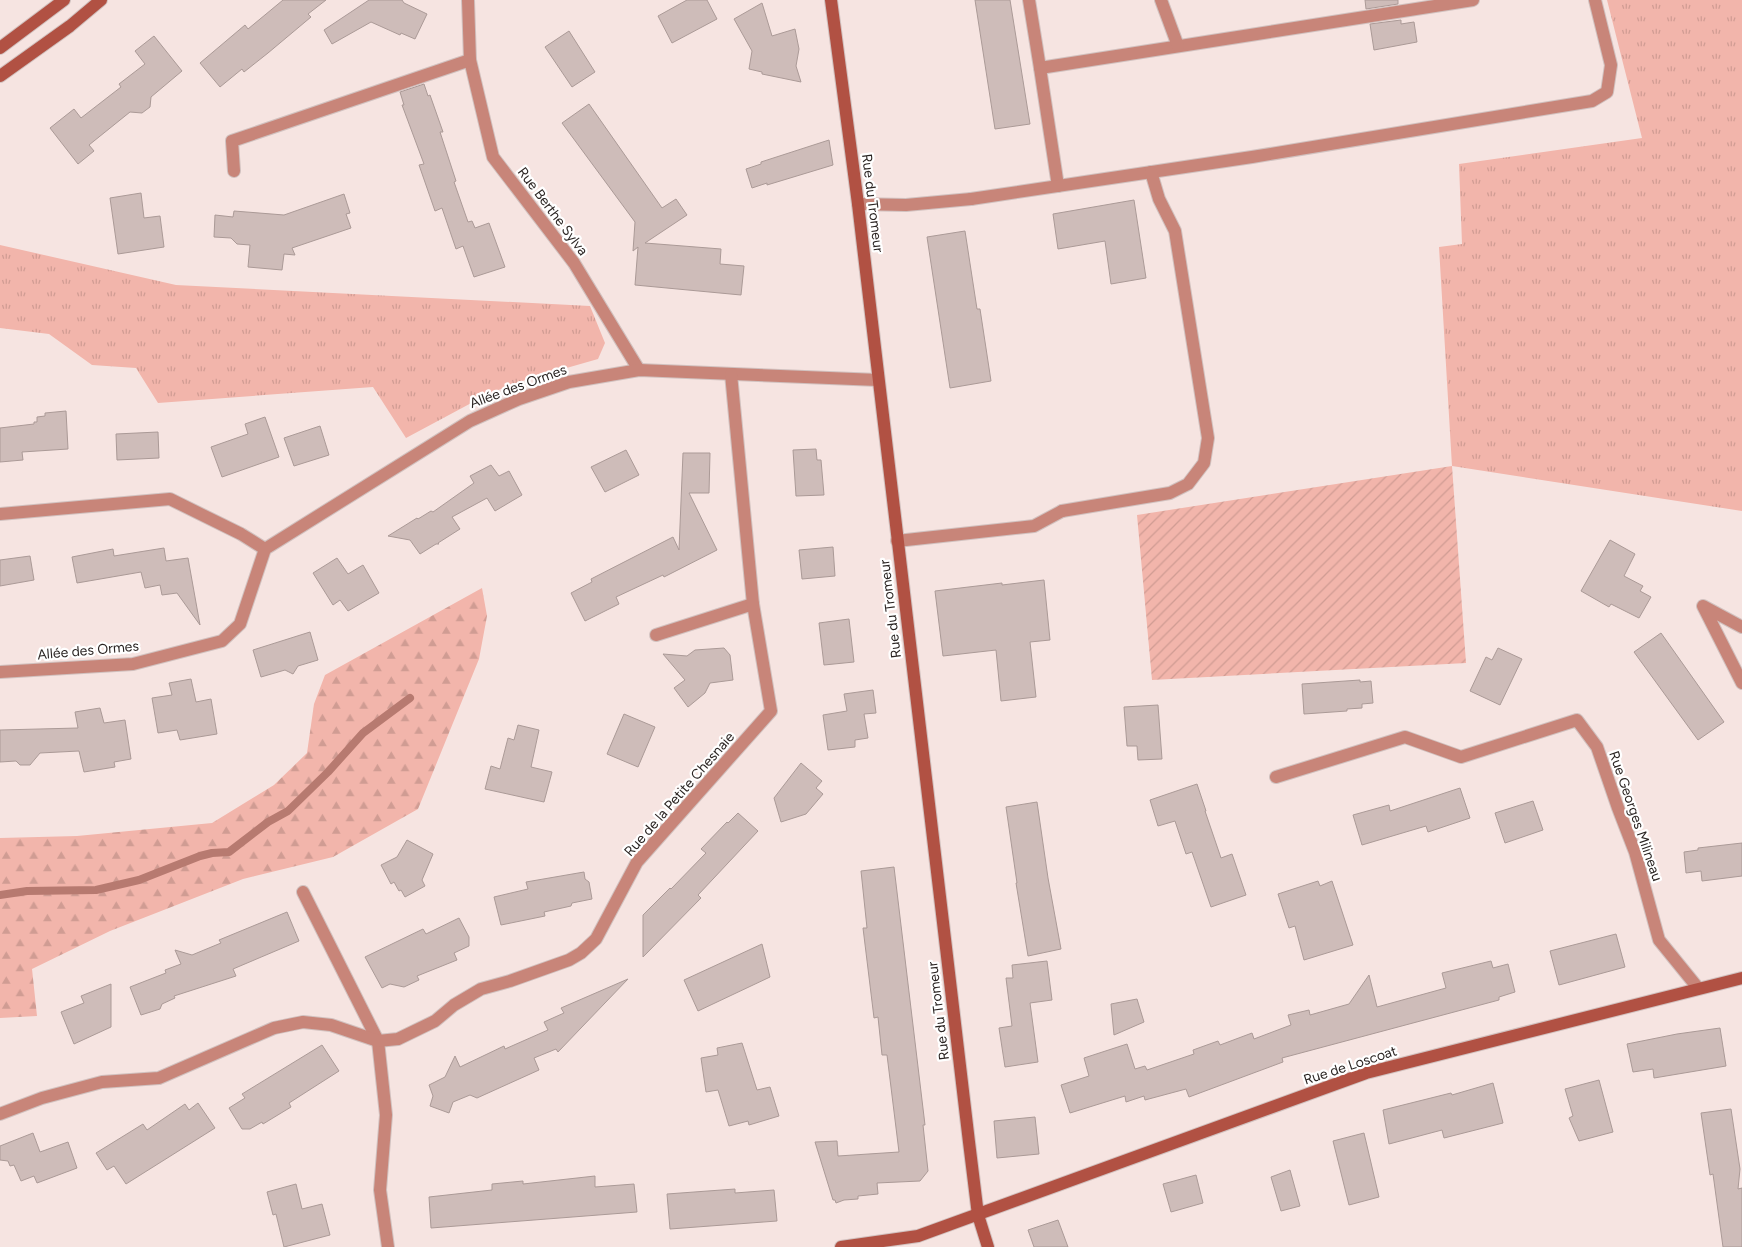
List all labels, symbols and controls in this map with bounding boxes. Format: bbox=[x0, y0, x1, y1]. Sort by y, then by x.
street label: Rue du Tromeur bbox=[858, 153, 887, 254]
street label: Rue Berthe Sylva bbox=[514, 164, 591, 259]
street label: Allée des Ormes bbox=[467, 361, 569, 412]
street label: Rue du Tromeur bbox=[876, 558, 905, 659]
street label: Allée des Ormes bbox=[37, 638, 140, 663]
street label: Rue de la Petite Chesnaie bbox=[621, 728, 738, 860]
street label: Rue Georges Milineau bbox=[1605, 749, 1666, 883]
street label: Rue du Tromeur bbox=[924, 960, 953, 1061]
street label: Rue de Loscoat bbox=[1301, 1042, 1399, 1089]

